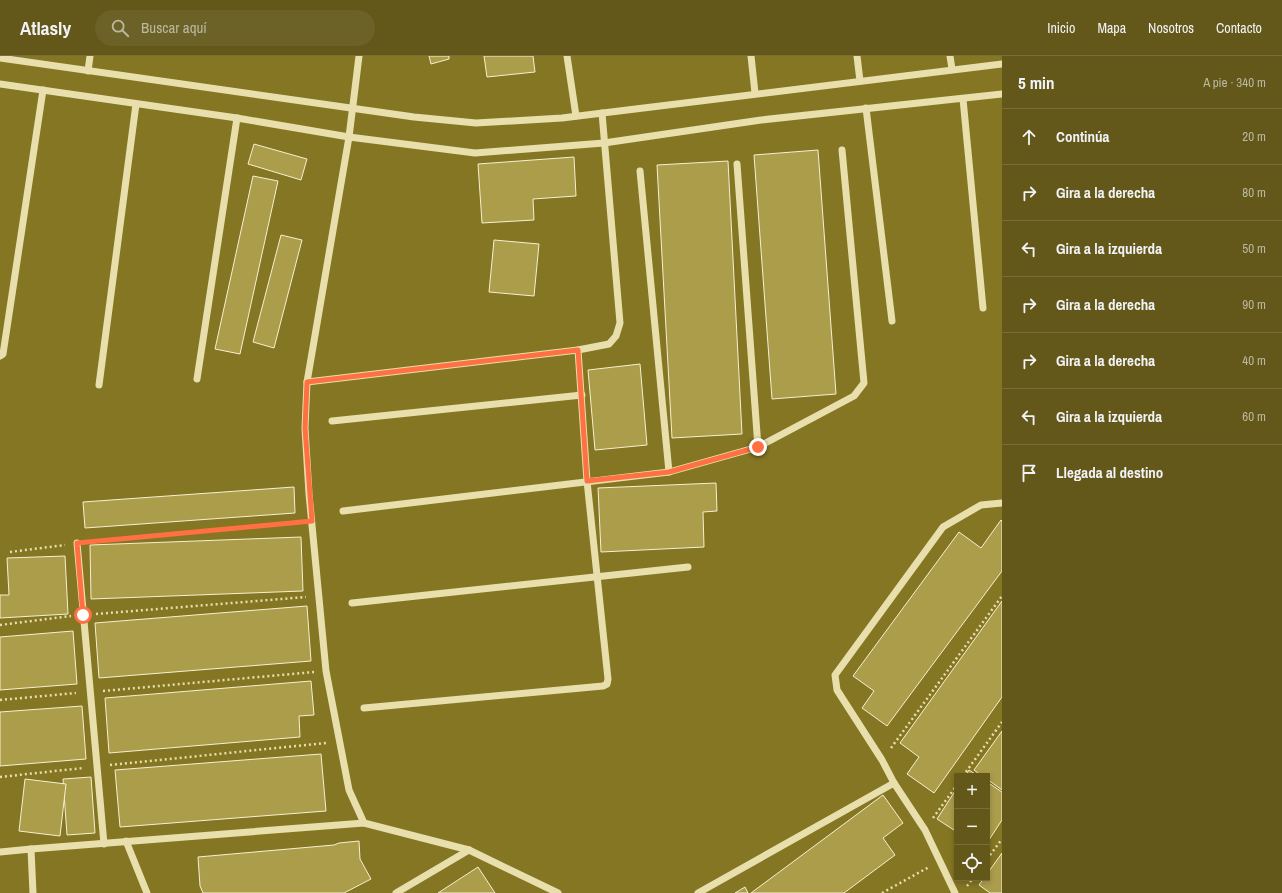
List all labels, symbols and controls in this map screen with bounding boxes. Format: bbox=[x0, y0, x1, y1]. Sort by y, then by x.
search box bbox=[95, 10, 375, 46]
text: Atlasly bbox=[20, 15, 71, 41]
icon: search bbox=[109, 17, 131, 39]
text: Buscar aquí bbox=[141, 17, 207, 38]
text: Inicio bbox=[1047, 19, 1075, 37]
text: Mapa bbox=[1097, 19, 1126, 37]
text: Nosotros bbox=[1148, 19, 1194, 37]
text: Contacto bbox=[1216, 19, 1262, 37]
text: 5 min bbox=[1018, 71, 1054, 94]
text: A pie · 340 m bbox=[1203, 74, 1266, 91]
icon: ahead bbox=[1018, 126, 1040, 148]
text: Continúa bbox=[1056, 126, 1109, 147]
text: 20 m bbox=[1242, 128, 1266, 145]
icon: right bbox=[1018, 182, 1040, 204]
text: Gira a la derecha bbox=[1056, 182, 1155, 203]
text: 80 m bbox=[1242, 184, 1266, 201]
icon: left bbox=[1018, 238, 1040, 260]
text: Gira a la izquierda bbox=[1056, 238, 1162, 259]
text: 50 m bbox=[1242, 240, 1266, 257]
icon: right bbox=[1018, 294, 1040, 316]
text: Gira a la derecha bbox=[1056, 294, 1155, 315]
text: 90 m bbox=[1242, 296, 1266, 313]
icon: right bbox=[1018, 350, 1040, 372]
text: Gira a la derecha bbox=[1056, 350, 1155, 371]
text: 40 m bbox=[1242, 352, 1266, 369]
icon: left bbox=[1018, 406, 1040, 428]
text: Gira a la izquierda bbox=[1056, 406, 1162, 427]
text: 60 m bbox=[1242, 408, 1266, 425]
route end bbox=[749, 438, 767, 456]
icon: arrive bbox=[1018, 462, 1040, 484]
text: Llegada al destino bbox=[1056, 462, 1163, 483]
route start bbox=[74, 606, 92, 624]
map controls bbox=[954, 773, 990, 881]
button: + bbox=[954, 773, 990, 809]
button: − bbox=[954, 809, 990, 845]
button: locate bbox=[954, 845, 990, 881]

